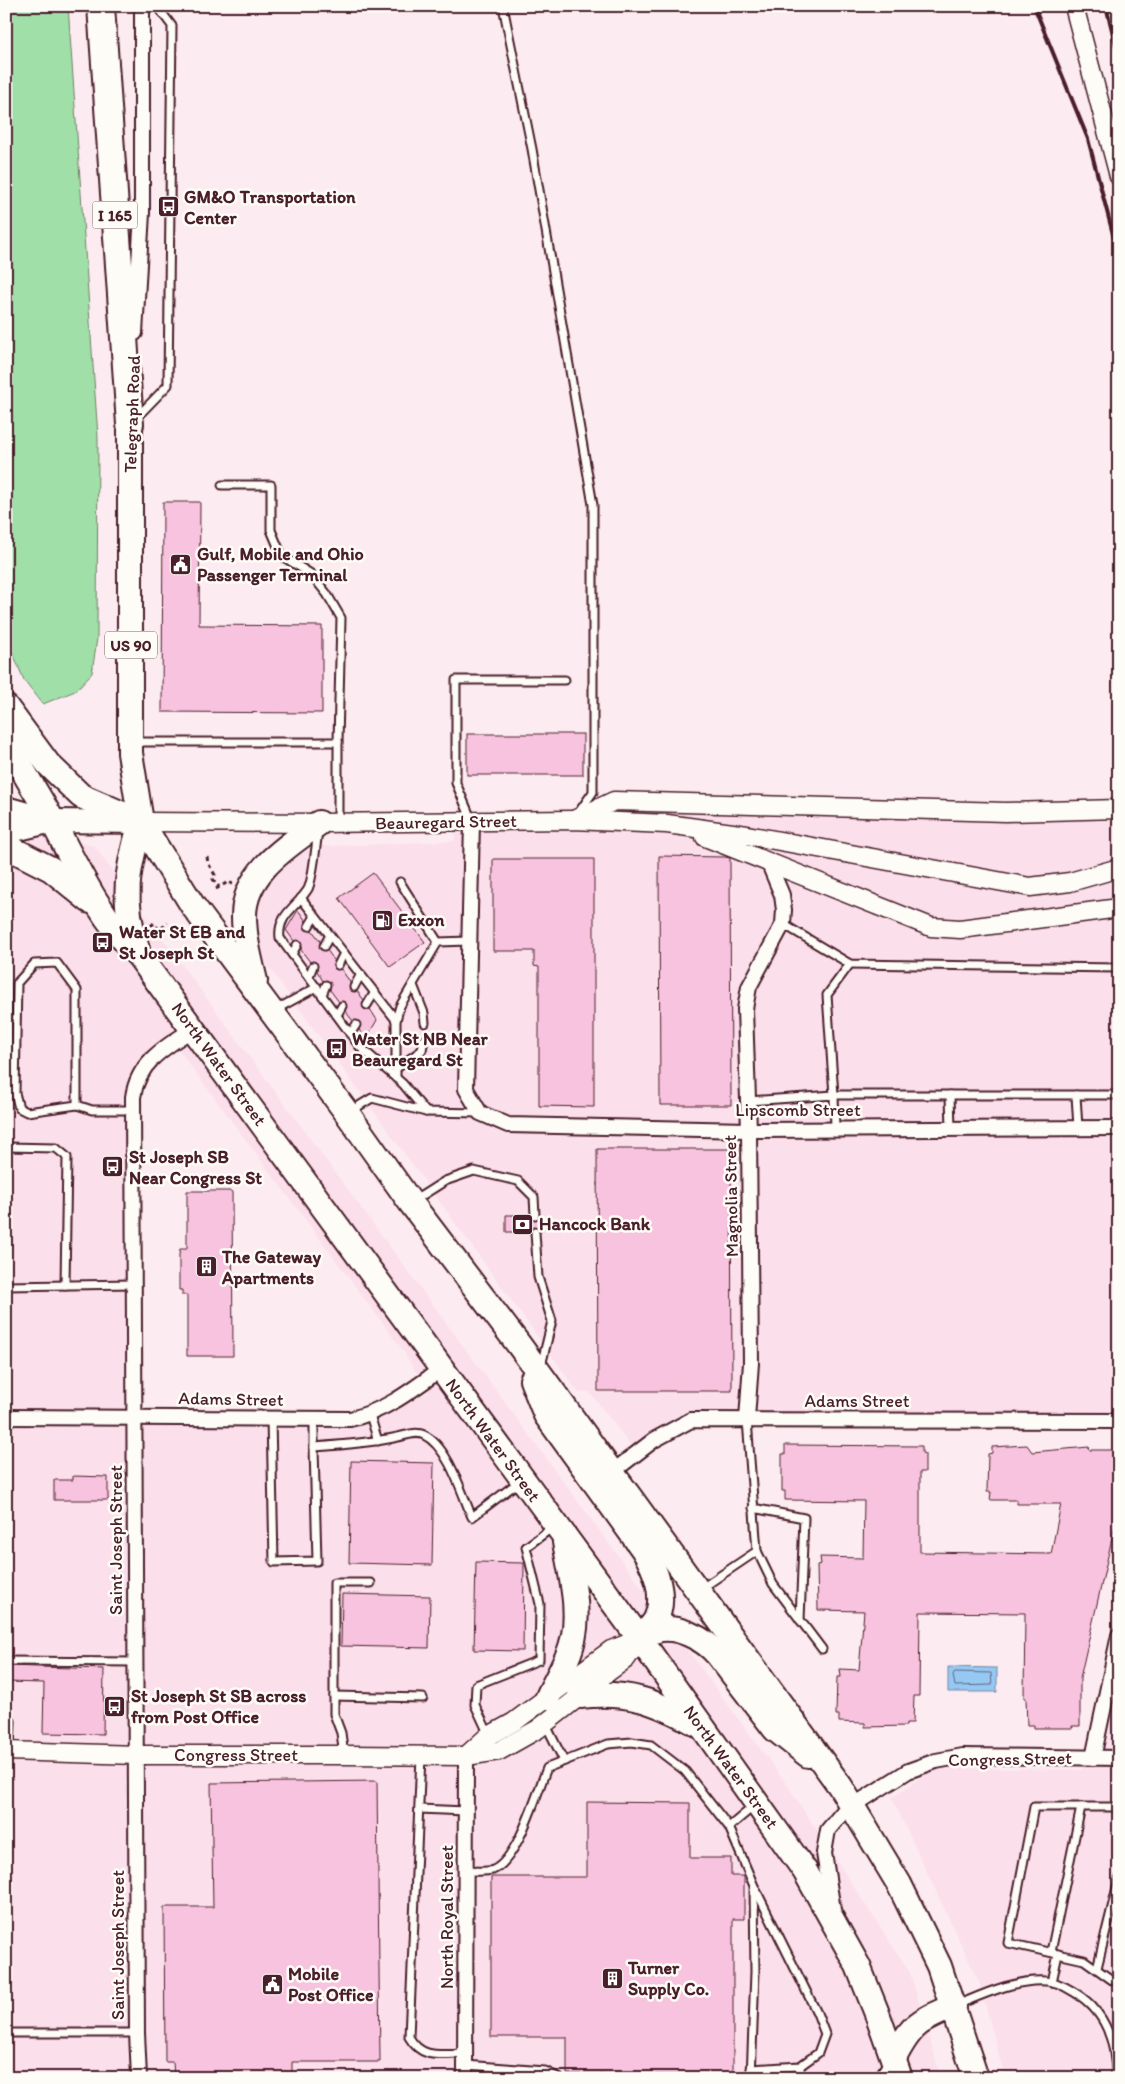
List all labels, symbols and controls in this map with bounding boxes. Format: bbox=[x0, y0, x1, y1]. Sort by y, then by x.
place label: GM&O Transportation Center bbox=[184, 186, 356, 229]
bus stop icon: GM&O Transportation Center bbox=[156, 195, 180, 219]
road number: I 165 bbox=[92, 202, 138, 228]
street label: Telegraph Road bbox=[119, 355, 145, 473]
place label: Gulf, Mobile and Ohio Passenger Terminal bbox=[197, 543, 364, 586]
public building icon: Gulf, Mobile and Ohio Passenger Terminal bbox=[169, 552, 193, 576]
road number: US 90 bbox=[105, 632, 157, 658]
street label: Beauregard Street bbox=[375, 810, 517, 834]
fuel station icon: Exxon bbox=[370, 908, 394, 932]
place label: Exxon bbox=[398, 909, 445, 931]
place label: Water St EB and St Joseph St bbox=[119, 921, 245, 964]
bus stop icon: Water St EB and St Joseph St bbox=[91, 930, 115, 954]
street label: North Water Street bbox=[167, 998, 271, 1130]
place label: Water St NB Near Beauregard St bbox=[352, 1028, 489, 1071]
bus stop icon: Water St NB Near Beauregard St bbox=[324, 1037, 348, 1061]
street label: Lipscomb Street bbox=[735, 1099, 861, 1121]
street label: Magnolia Street bbox=[719, 1134, 743, 1257]
place label: St Joseph SB Near Congress St bbox=[129, 1146, 262, 1189]
bus stop icon: St Joseph SB Near Congress St bbox=[101, 1155, 125, 1179]
bank icon: Hancock Bank bbox=[511, 1212, 535, 1236]
place label: Hancock Bank bbox=[539, 1213, 651, 1235]
place label: The Gateway Apartments bbox=[221, 1246, 322, 1289]
building icon: The Gateway Apartments bbox=[194, 1255, 218, 1279]
street label: North Water Street bbox=[441, 1374, 545, 1506]
street label: Adams Street bbox=[178, 1387, 284, 1411]
street label: Adams Street bbox=[804, 1390, 910, 1412]
street label: Saint Joseph Street bbox=[105, 1465, 127, 1615]
place label: St Joseph St SB across from Post Office bbox=[131, 1685, 306, 1728]
bus stop icon: St Joseph St SB across from Post Office bbox=[103, 1694, 127, 1718]
street label: North Water Street bbox=[679, 1701, 783, 1833]
street label: Congress Street bbox=[174, 1744, 298, 1766]
street label: Congress Street bbox=[948, 1747, 1072, 1771]
street label: North Royal Street bbox=[436, 1845, 458, 1989]
street label: Saint Joseph Street bbox=[107, 1870, 129, 2020]
place label: Turner Supply Co. bbox=[627, 1957, 709, 2000]
place label: Mobile Post Office bbox=[288, 1963, 374, 2006]
building icon: Turner Supply Co. bbox=[600, 1966, 624, 1990]
public building icon: Mobile Post Office bbox=[260, 1972, 284, 1996]

